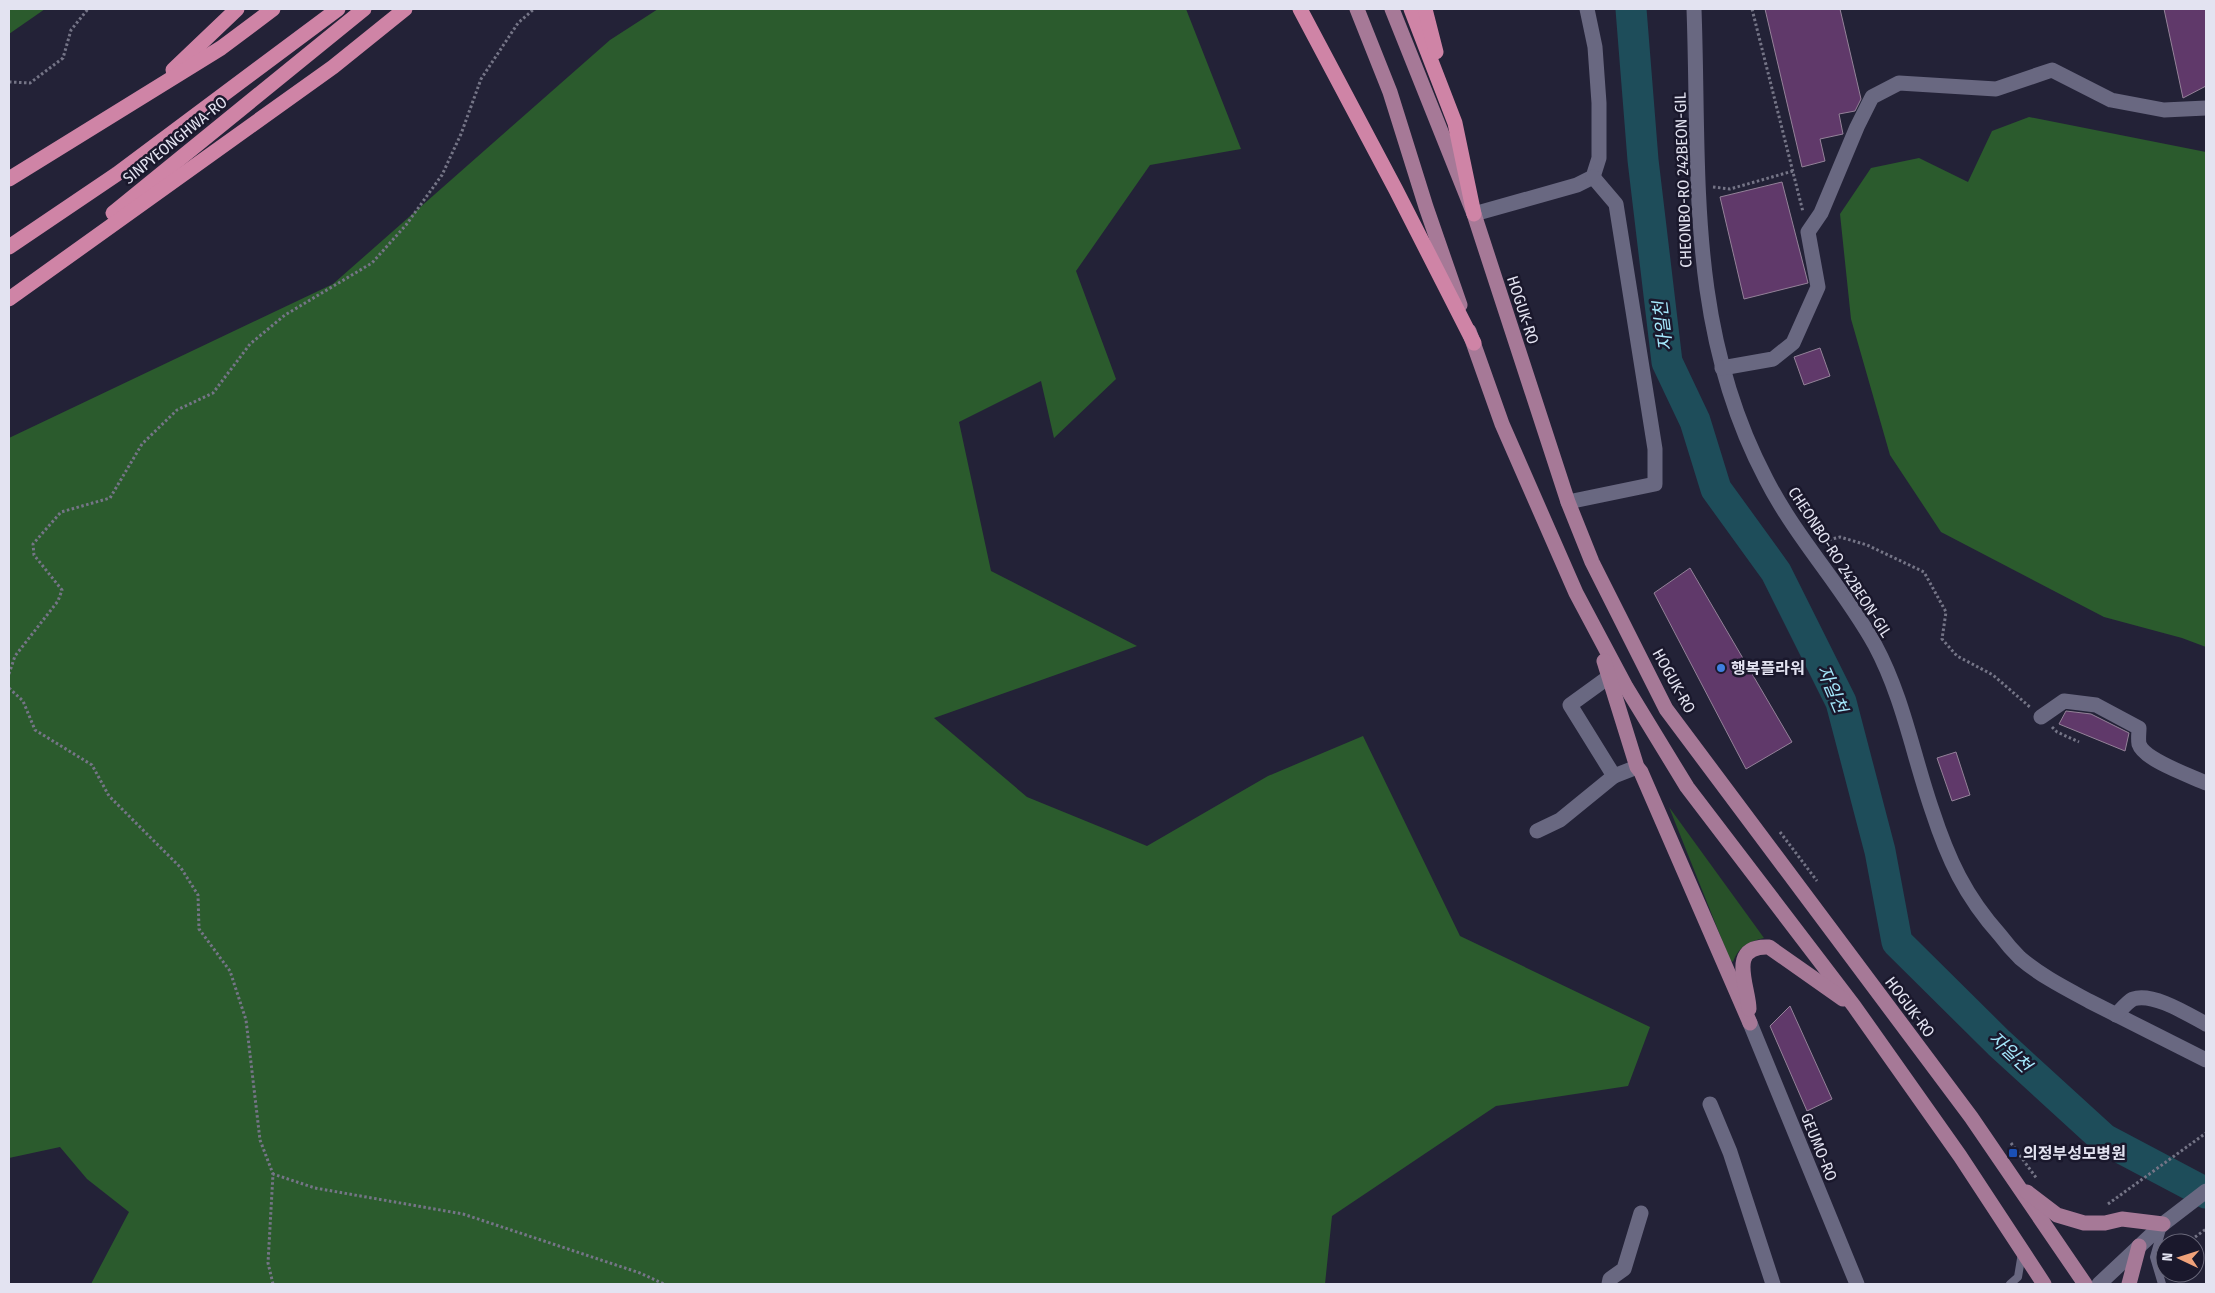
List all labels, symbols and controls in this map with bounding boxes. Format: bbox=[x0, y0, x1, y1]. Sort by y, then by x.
street label: SINPYEONGHWA-RO bbox=[119, 92, 231, 188]
street label: CHEONBO-RO 242BEON-GIL bbox=[1670, 92, 1696, 268]
street label: HOGUK-RO bbox=[1503, 273, 1543, 347]
water label: 자일천 bbox=[1649, 298, 1677, 352]
street label: CHEONBO-RO 242BEON-GIL bbox=[1784, 483, 1896, 641]
street label: HOGUK-RO bbox=[1649, 645, 1699, 717]
place label: 행복플라워 bbox=[1731, 659, 1805, 678]
marker: 행복플라워 bbox=[1715, 662, 1727, 674]
water label: 자일천 bbox=[1812, 662, 1853, 718]
street label: HOGUK-RO bbox=[1881, 973, 1939, 1041]
water label: 자일천 bbox=[1984, 1027, 2037, 1079]
street label: GEUMO-RO bbox=[1797, 1110, 1841, 1184]
place label: 의정부성모병원 bbox=[2023, 1144, 2126, 1163]
marker: 의정부성모병원 bbox=[2007, 1147, 2019, 1159]
north arrow bbox=[2155, 1233, 2205, 1283]
text: N bbox=[2159, 1252, 2176, 1262]

